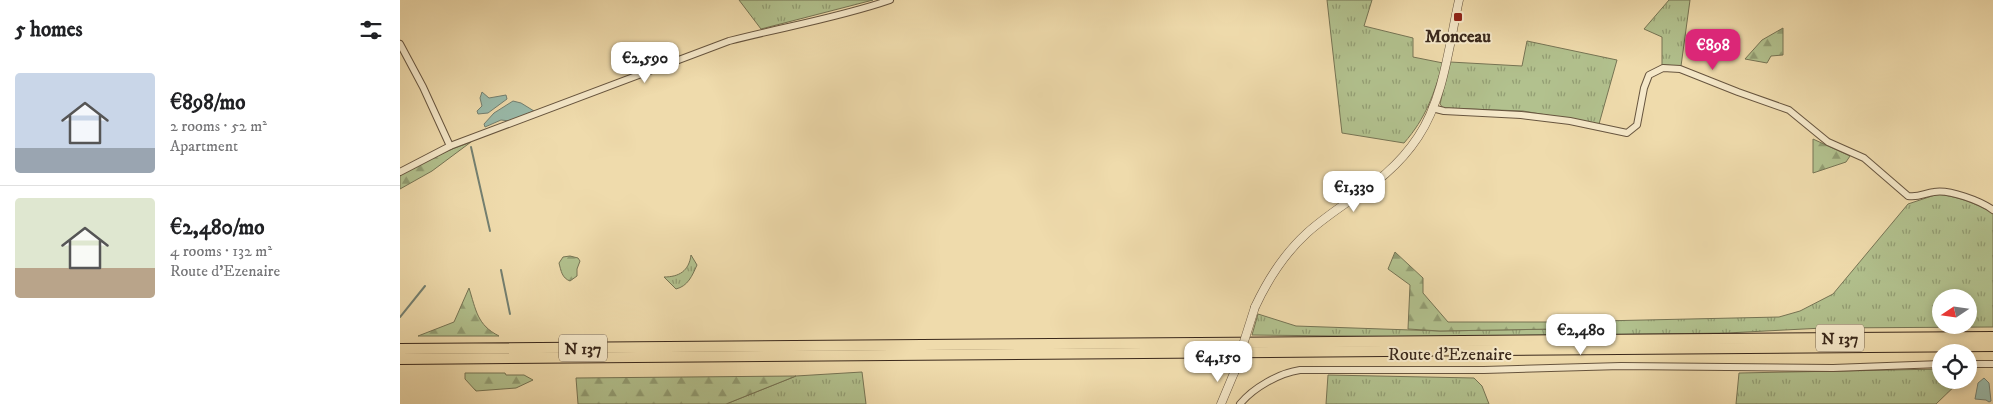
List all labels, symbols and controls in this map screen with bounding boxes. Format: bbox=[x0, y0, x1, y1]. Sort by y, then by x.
marker: Monceau bbox=[1452, 11, 1464, 23]
icon: filters bbox=[357, 16, 385, 44]
text: 5 homes bbox=[15, 17, 83, 43]
place label: Monceau bbox=[1425, 26, 1491, 48]
pin: €898 bbox=[1683, 28, 1743, 71]
text: €898 bbox=[1696, 35, 1730, 55]
pin: €2,590 bbox=[604, 42, 686, 84]
text: €2,590 bbox=[622, 48, 668, 68]
text: €898/mo bbox=[170, 90, 245, 116]
icon: home bbox=[55, 93, 115, 153]
text: 2 rooms · 52 m² bbox=[170, 116, 267, 136]
text: Apartment bbox=[170, 136, 238, 156]
pin: €1,330 bbox=[1313, 170, 1395, 213]
text: €1,330 bbox=[1334, 177, 1374, 197]
text: €2,480/mo bbox=[170, 215, 264, 241]
icon: home bbox=[55, 218, 115, 278]
text: 4 rooms · 132 m² bbox=[170, 241, 272, 261]
text: Route d'Ezenaire bbox=[170, 261, 280, 281]
north arrow bbox=[1932, 289, 1978, 334]
map controls bbox=[1932, 289, 1977, 389]
pin: €2,480 bbox=[1540, 314, 1622, 356]
text: €2,480 bbox=[1557, 320, 1605, 340]
road number: N 137 bbox=[1816, 324, 1864, 352]
road number: N 137 bbox=[559, 334, 607, 362]
pin: €4,150 bbox=[1177, 340, 1259, 383]
street label: Route d'Ezenaire bbox=[1388, 344, 1512, 366]
button: locate bbox=[1932, 344, 1977, 389]
text: €4,150 bbox=[1195, 347, 1241, 367]

